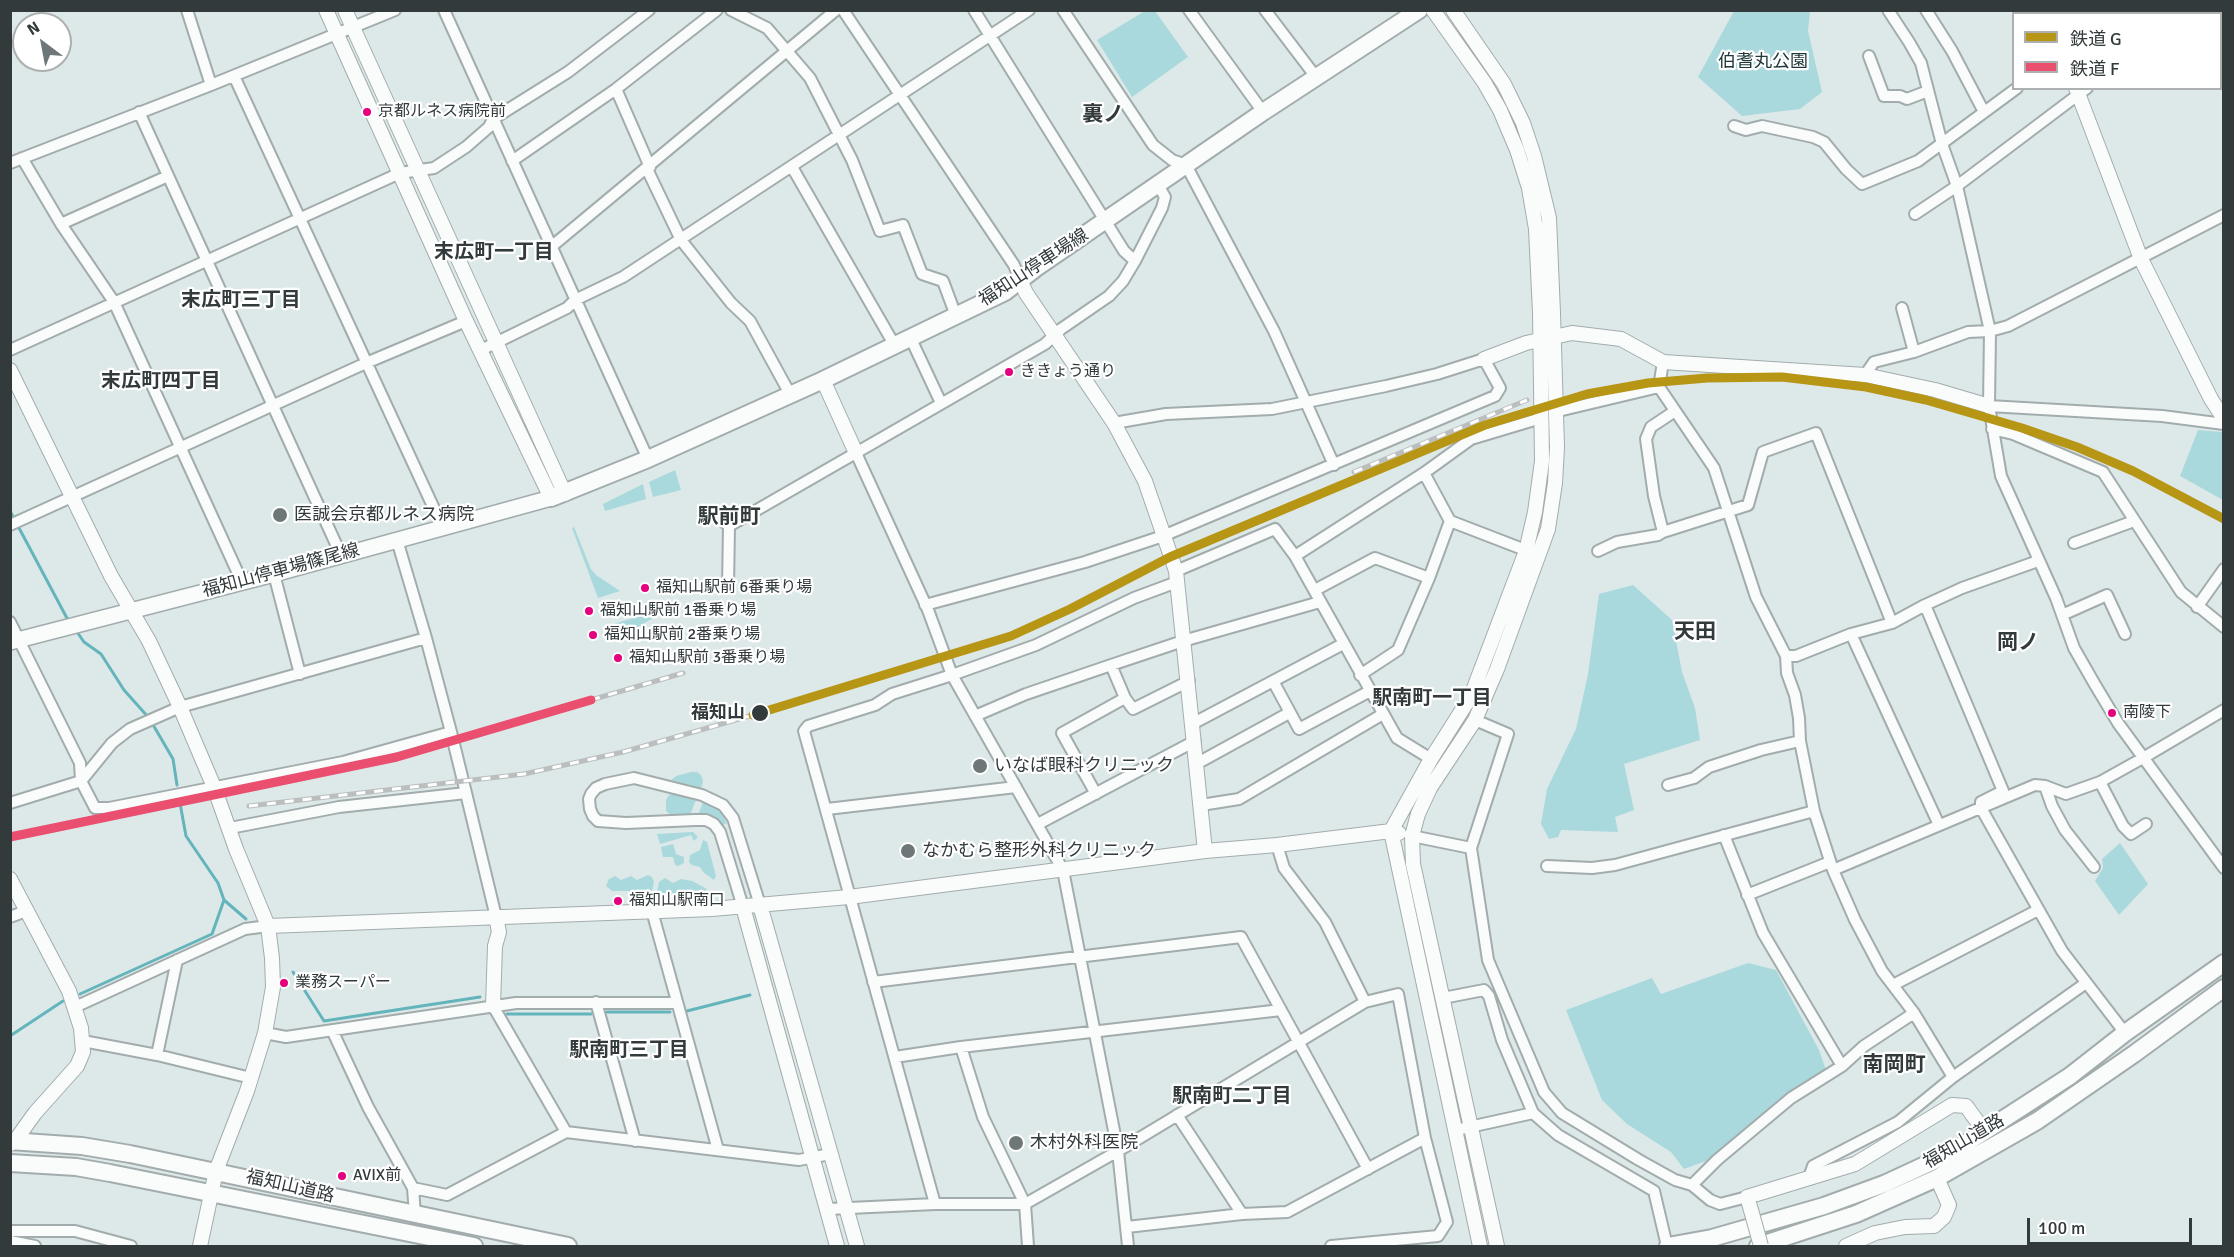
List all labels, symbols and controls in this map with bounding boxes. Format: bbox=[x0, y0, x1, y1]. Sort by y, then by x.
north arrow bbox=[12, 12, 72, 72]
legend bbox=[2012, 12, 2222, 90]
text: N bbox=[23, 17, 44, 40]
text: 鉄道 G bbox=[2070, 28, 2122, 50]
park label: 伯耆丸公園 bbox=[1718, 51, 1808, 73]
text: 鉄道 F bbox=[2070, 58, 2119, 80]
place label: 京都ルネス病院前 bbox=[378, 102, 506, 122]
district label: 裏ノ bbox=[1082, 102, 1124, 128]
marker: 京都ルネス病院前 bbox=[361, 106, 373, 118]
street label: 福知山停車場線 bbox=[975, 225, 1093, 311]
district label: 末広町一丁目 bbox=[434, 241, 554, 265]
district label: 末広町三丁目 bbox=[181, 289, 301, 313]
place label: ききょう通り bbox=[1020, 362, 1116, 382]
marker: ききょう通り bbox=[1003, 366, 1015, 378]
district label: 末広町四丁目 bbox=[101, 370, 221, 394]
place label: 医誠会京都ルネス病院 bbox=[294, 504, 474, 526]
district label: 駅前町 bbox=[698, 504, 760, 530]
marker: 医誠会京都ルネス病院 bbox=[271, 506, 289, 524]
street label: 福知山停車場篠尾線 bbox=[200, 540, 362, 602]
place label: 福知山駅前 6番乗り場 bbox=[656, 578, 812, 598]
marker: 福知山駅前 6番乗り場 bbox=[639, 582, 651, 594]
place label: 福知山駅前 1番乗り場 bbox=[600, 601, 756, 621]
marker: 福知山駅前 1番乗り場 bbox=[583, 605, 595, 617]
district label: 天田 bbox=[1674, 619, 1716, 645]
place label: 福知山駅前 2番乗り場 bbox=[604, 625, 760, 645]
marker: 福知山駅前 2番乗り場 bbox=[587, 629, 599, 641]
district label: 岡ノ bbox=[1997, 630, 2039, 656]
place label: 福知山駅前 3番乗り場 bbox=[629, 648, 785, 668]
marker: 福知山駅前 3番乗り場 bbox=[612, 652, 624, 664]
district label: 駅南町一丁目 bbox=[1372, 687, 1492, 711]
place label: 福知山 bbox=[691, 702, 745, 724]
marker: 福知山 bbox=[750, 703, 770, 723]
place label: 南陵下 bbox=[2123, 703, 2171, 723]
marker: 南陵下 bbox=[2106, 707, 2118, 719]
place label: いなば眼科クリニック bbox=[994, 755, 1174, 777]
marker: いなば眼科クリニック bbox=[971, 757, 989, 775]
place label: なかむら整形外科クリニック bbox=[922, 840, 1156, 862]
marker: なかむら整形外科クリニック bbox=[899, 842, 917, 860]
place label: 福知山駅南口 bbox=[629, 891, 725, 911]
marker: 福知山駅南口 bbox=[612, 895, 624, 907]
place label: 業務スーパー bbox=[295, 973, 391, 993]
marker: 業務スーパー bbox=[278, 977, 290, 989]
district label: 駅南町三丁目 bbox=[569, 1039, 689, 1063]
district label: 南岡町 bbox=[1863, 1052, 1925, 1078]
district label: 駅南町二丁目 bbox=[1172, 1085, 1292, 1109]
street label: 福知山道路 bbox=[1920, 1110, 2008, 1174]
place label: 木村外科医院 bbox=[1030, 1132, 1138, 1154]
marker: 木村外科医院 bbox=[1007, 1134, 1025, 1152]
street label: 福知山道路 bbox=[244, 1166, 336, 1208]
place label: AVIX前 bbox=[353, 1166, 401, 1186]
marker: AVIX前 bbox=[336, 1170, 348, 1182]
scale bar bbox=[2030, 1206, 2195, 1244]
text: 100 m bbox=[2038, 1217, 2085, 1239]

